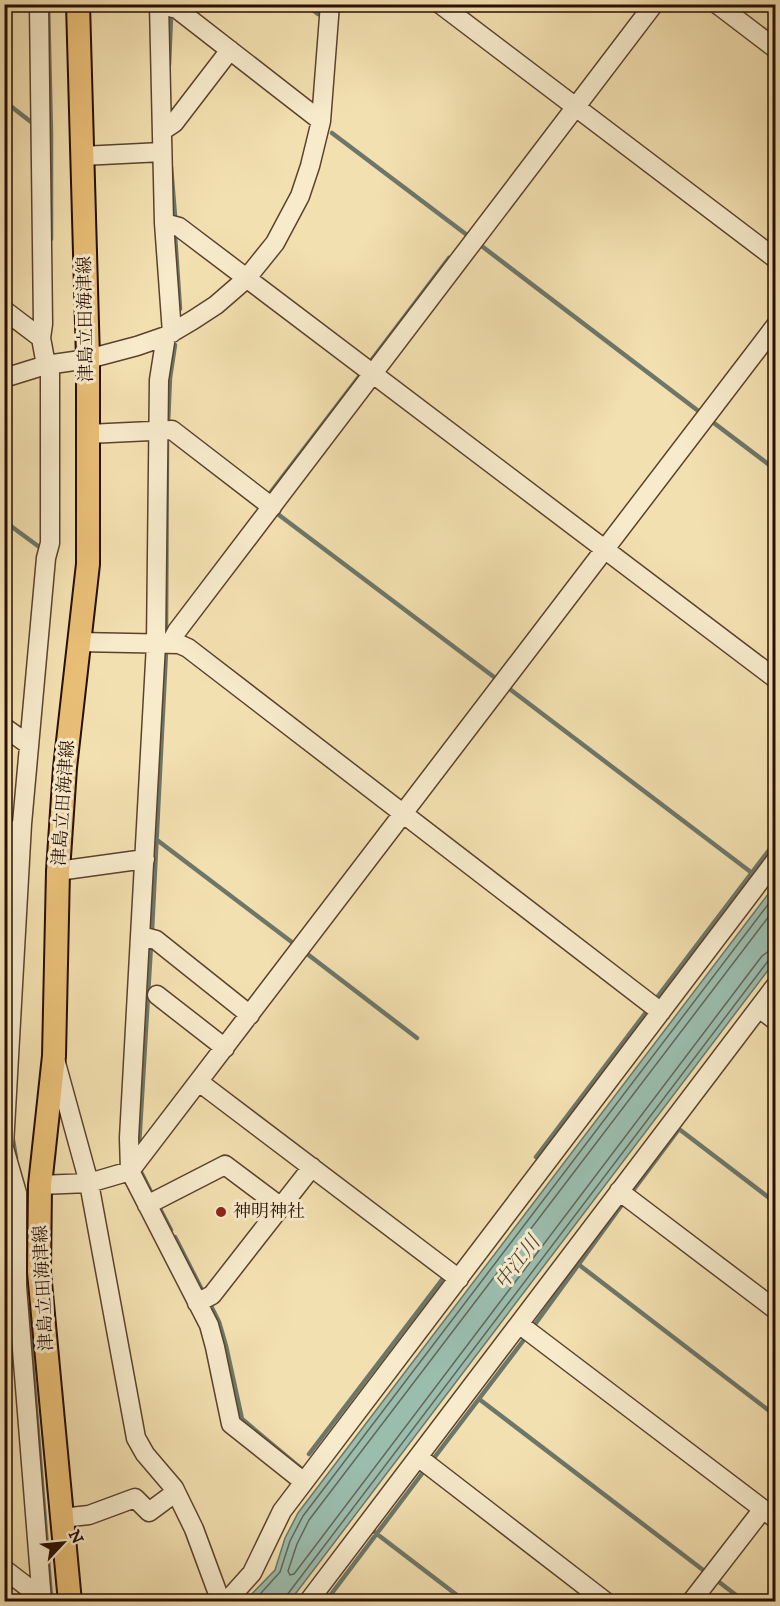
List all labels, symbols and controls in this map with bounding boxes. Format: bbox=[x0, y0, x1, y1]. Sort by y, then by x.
street label: 津島立田海津線 bbox=[74, 256, 98, 382]
street label: 津島立田海津線 bbox=[49, 739, 79, 867]
place label: 神明神社 bbox=[233, 1201, 305, 1223]
marker: 神明神社 bbox=[214, 1205, 228, 1219]
street label: 津島立田海津線 bbox=[30, 1225, 58, 1351]
water label: 中江川 bbox=[490, 1230, 547, 1294]
north arrow bbox=[33, 1513, 93, 1573]
text: N bbox=[64, 1527, 87, 1547]

